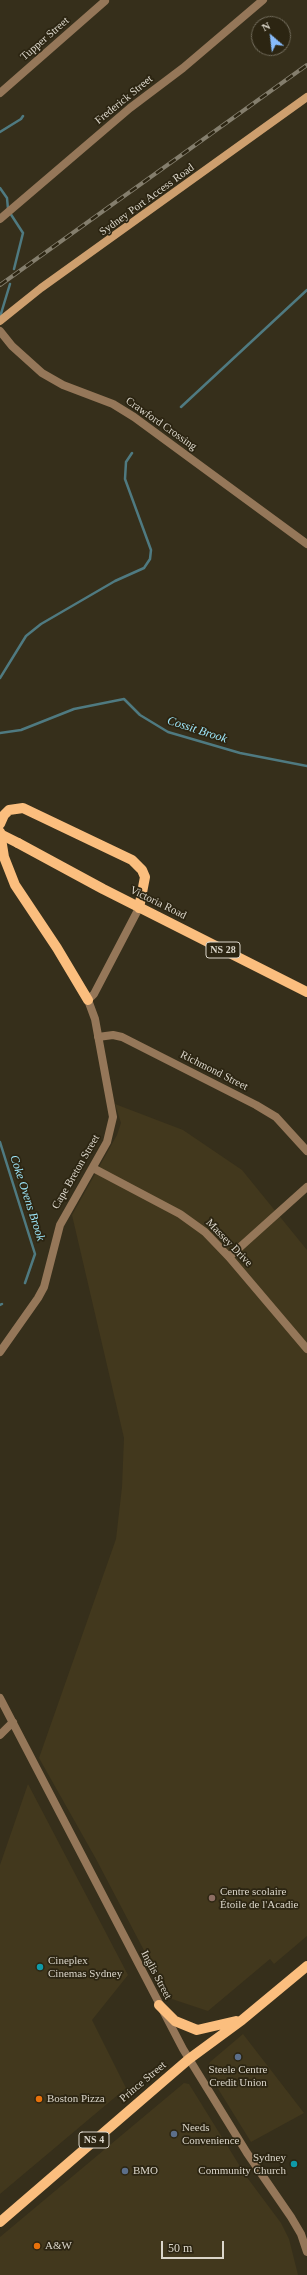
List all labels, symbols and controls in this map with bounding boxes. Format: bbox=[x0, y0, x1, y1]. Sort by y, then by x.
street label: Tupper Street bbox=[18, 14, 72, 64]
north arrow bbox=[251, 16, 291, 56]
text: N bbox=[260, 19, 272, 33]
street label: Frederick Street bbox=[92, 73, 156, 127]
street label: Sydney Port Access Road bbox=[97, 161, 197, 239]
street label: Crawford Crossing bbox=[123, 394, 199, 454]
water label: Cossit Brook bbox=[165, 714, 229, 746]
street label: Victoria Road bbox=[128, 884, 188, 922]
road number: NS 28 bbox=[206, 942, 240, 958]
street label: Richmond Street bbox=[178, 1048, 250, 1094]
street label: Cape Breton Street bbox=[49, 1132, 103, 1212]
water label: Coke Ovens Brook bbox=[6, 1153, 48, 1243]
street label: Massey Drive bbox=[203, 1216, 255, 1270]
place label: Centre scolaire Étoile de l'Acadie bbox=[220, 1885, 298, 1911]
marker: Centre scolaire Étoile de l'Acadie bbox=[207, 1893, 217, 1903]
street label: Inglis Street bbox=[138, 1948, 174, 2002]
place label: Cineplex Cinemas Sydney bbox=[48, 1954, 122, 1980]
marker: Cineplex Cinemas Sydney bbox=[35, 1962, 45, 1972]
marker: Steele Centre Credit Union bbox=[233, 2052, 243, 2062]
street label: Prince Street bbox=[117, 2059, 169, 2105]
place label: Steele Centre Credit Union bbox=[209, 2063, 267, 2089]
place label: Boston Pizza bbox=[47, 2092, 105, 2106]
marker: Boston Pizza bbox=[34, 2094, 44, 2104]
place label: Needs Convenience bbox=[182, 2121, 239, 2147]
marker: Needs Convenience bbox=[169, 2129, 179, 2139]
road number: NS 4 bbox=[79, 2132, 109, 2148]
place label: Sydney Community Church bbox=[198, 2151, 286, 2177]
marker: Sydney Community Church bbox=[289, 2159, 299, 2169]
place label: BMO bbox=[133, 2164, 158, 2178]
marker: BMO bbox=[120, 2166, 130, 2176]
scale bar bbox=[163, 2233, 226, 2259]
place label: A&W bbox=[45, 2239, 72, 2253]
marker: A&W bbox=[32, 2241, 42, 2251]
text: 50 m bbox=[168, 2241, 192, 2255]

